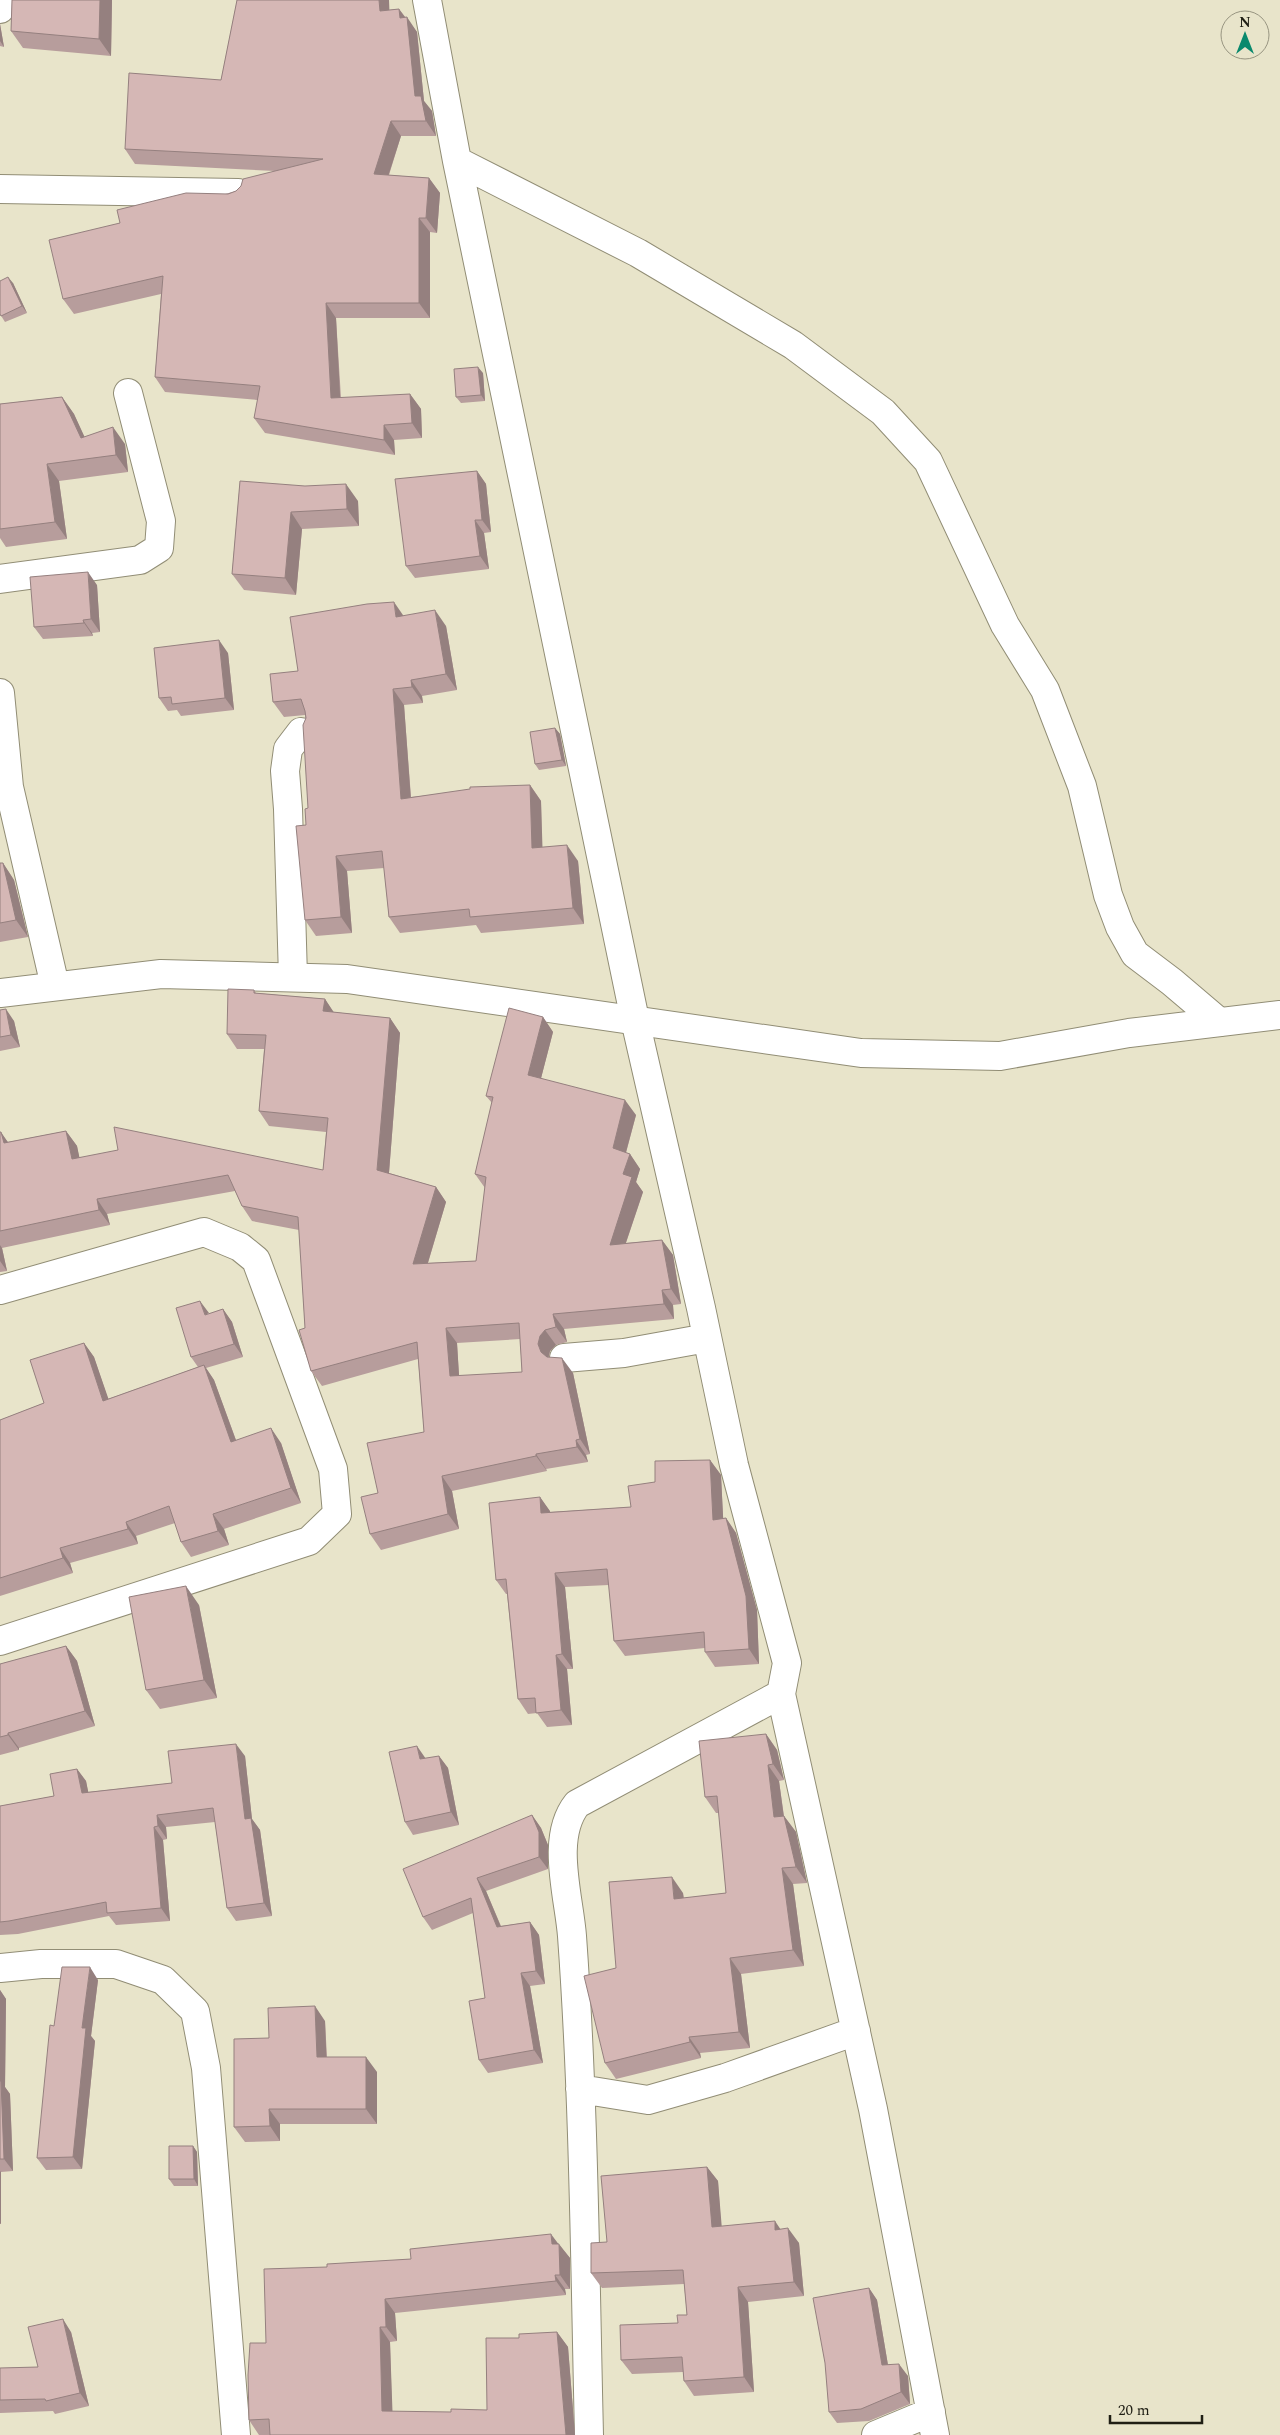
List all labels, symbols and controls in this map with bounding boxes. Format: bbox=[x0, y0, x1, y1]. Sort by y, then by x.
north arrow bbox=[1220, 10, 1270, 60]
text: N bbox=[1239, 12, 1251, 33]
scale bar bbox=[1110, 2392, 1202, 2424]
text: 20 m bbox=[1118, 2399, 1150, 2422]

